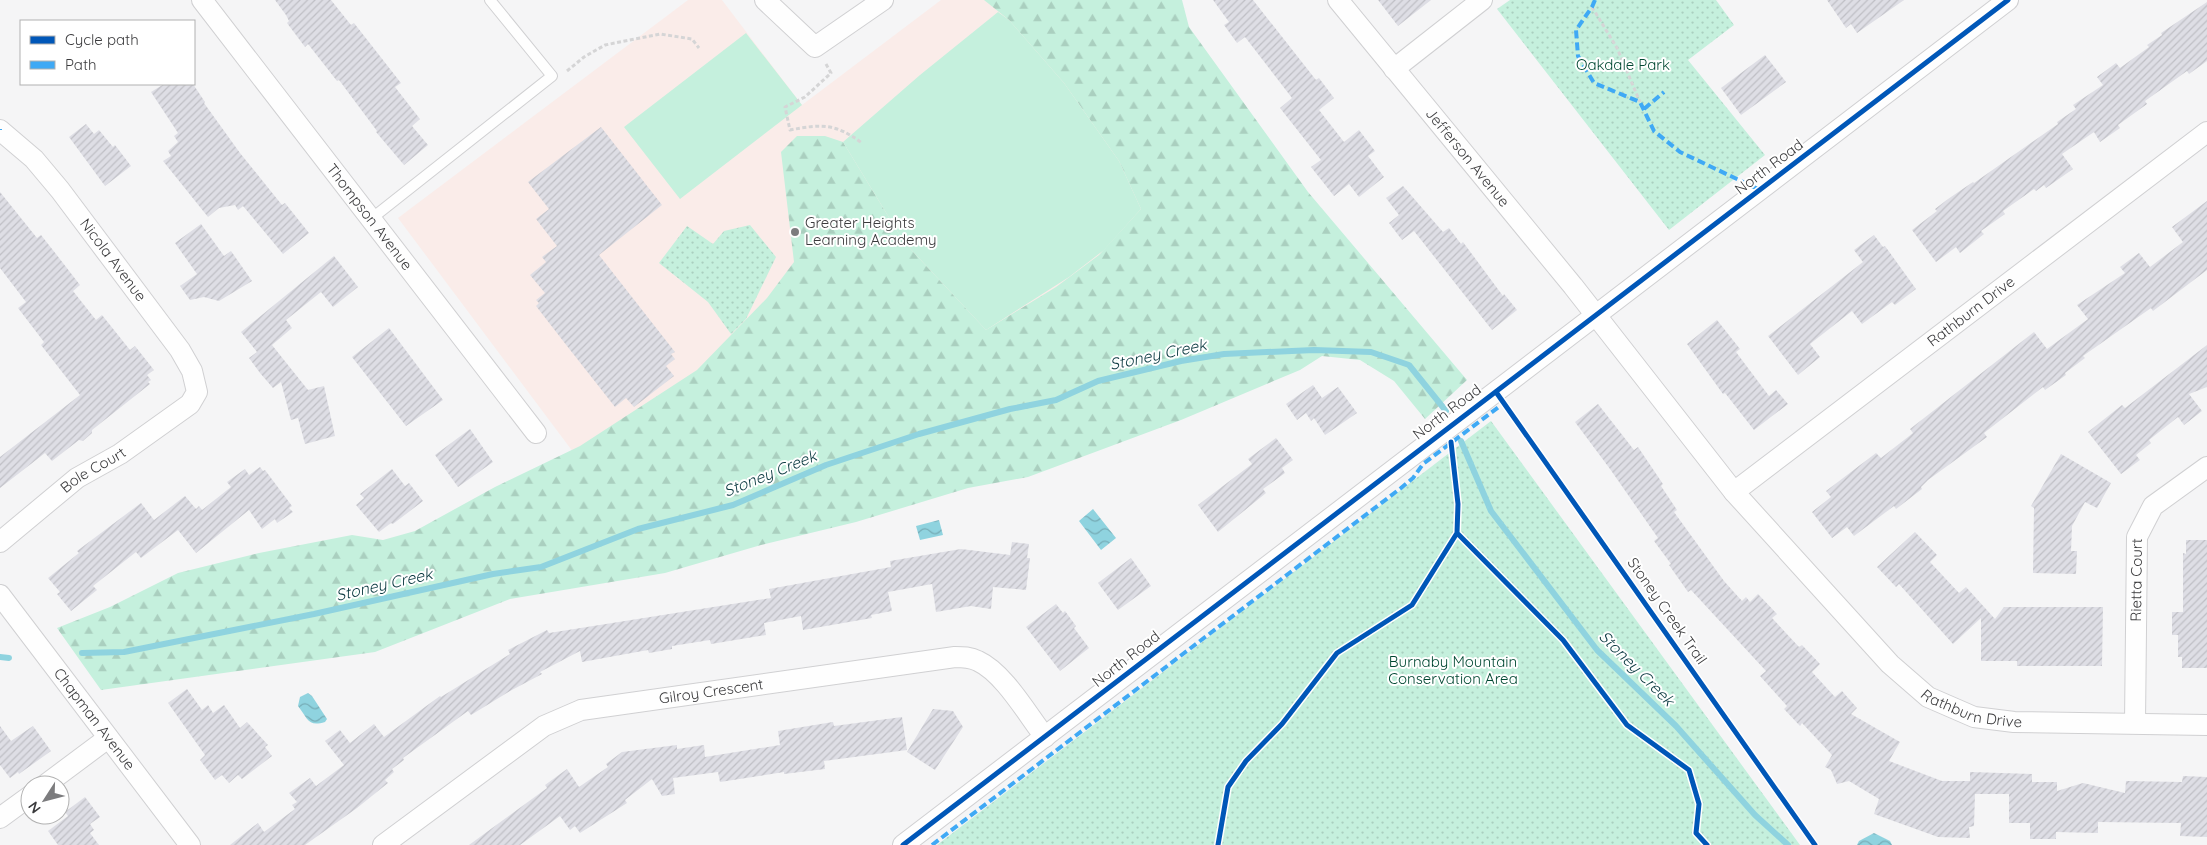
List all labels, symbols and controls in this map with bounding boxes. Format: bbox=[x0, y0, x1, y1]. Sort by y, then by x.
legend bbox=[20, 20, 195, 85]
text: Cycle path bbox=[65, 30, 139, 49]
text: Path bbox=[65, 55, 97, 74]
park label: Oakdale Park bbox=[1576, 55, 1670, 74]
street label: Jefferson Avenue bbox=[1422, 104, 1514, 211]
street label: North Road bbox=[1731, 135, 1807, 198]
street label: Thompson Avenue bbox=[323, 160, 417, 274]
place label: Greater Heights Learning Academy bbox=[805, 213, 937, 249]
street label: Nicola Avenue bbox=[76, 214, 151, 305]
marker: Greater Heights Learning Academy bbox=[789, 226, 801, 238]
street label: Rathburn Drive bbox=[1923, 272, 2018, 351]
water label: Stoney Creek bbox=[1108, 334, 1210, 374]
street label: North Road bbox=[1409, 380, 1485, 443]
street label: Bole Court bbox=[56, 443, 129, 497]
water label: Stoney Creek bbox=[721, 445, 821, 501]
street label: Rietta Court bbox=[2126, 538, 2146, 622]
street label: Stoney Creek Trail bbox=[1623, 554, 1711, 668]
water label: Stoney Creek bbox=[334, 563, 436, 605]
street label: North Road bbox=[1088, 626, 1163, 691]
water label: Stoney Creek bbox=[1595, 626, 1679, 710]
park label: Burnaby Mountain Conservation Area bbox=[1388, 652, 1518, 688]
street label: Chapman Avenue bbox=[50, 664, 140, 774]
street label: Gilroy Crescent bbox=[658, 674, 764, 708]
street label: Rathburn Drive bbox=[1917, 685, 2022, 731]
north arrow bbox=[20, 775, 70, 825]
text: N bbox=[24, 798, 45, 817]

